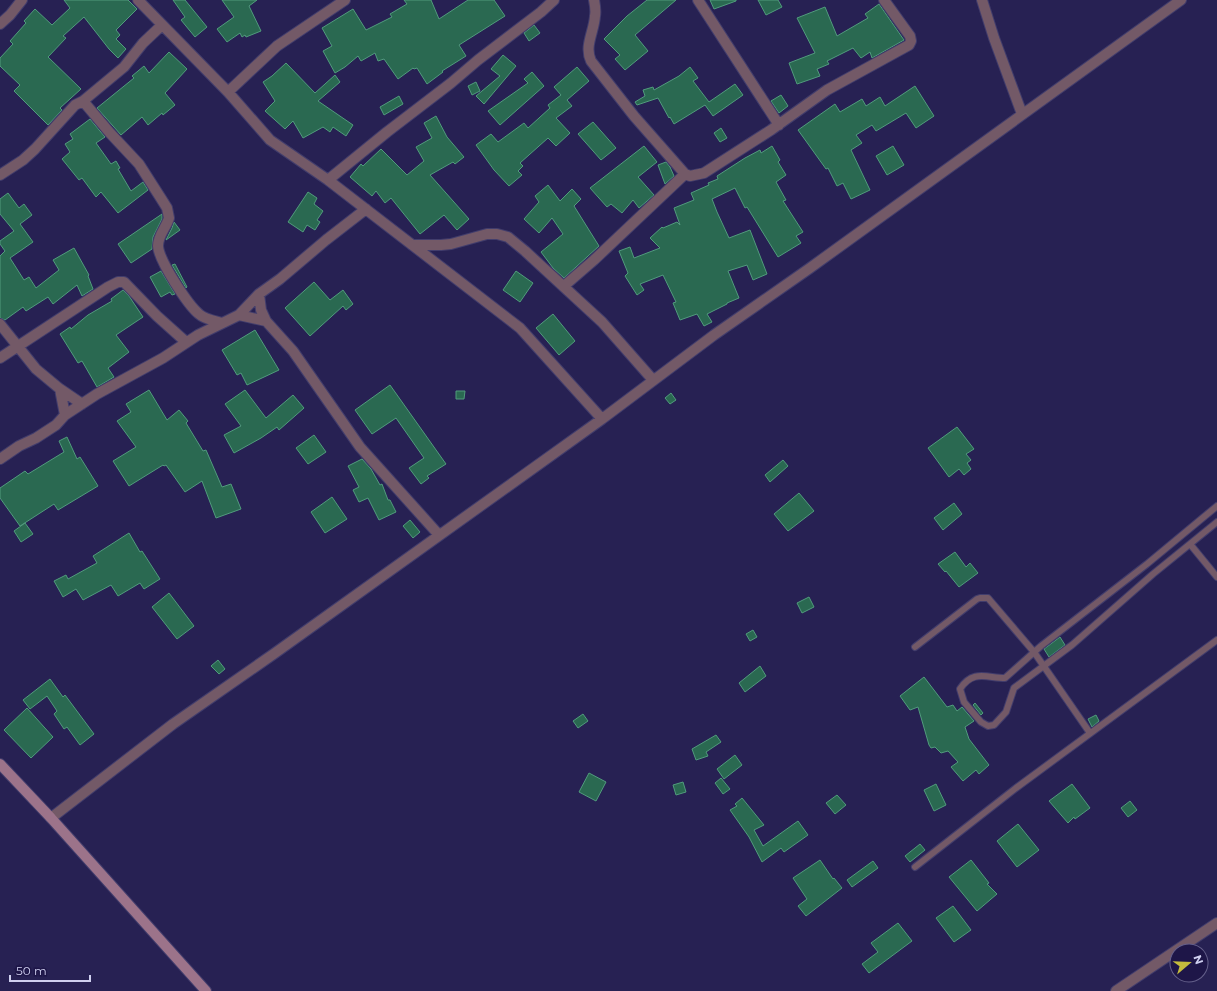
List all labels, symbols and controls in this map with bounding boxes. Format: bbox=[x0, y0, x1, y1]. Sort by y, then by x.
north arrow bbox=[1169, 943, 1209, 983]
text: N bbox=[1190, 953, 1207, 966]
scale bar bbox=[10, 957, 90, 983]
text: 50 m bbox=[16, 963, 47, 978]

